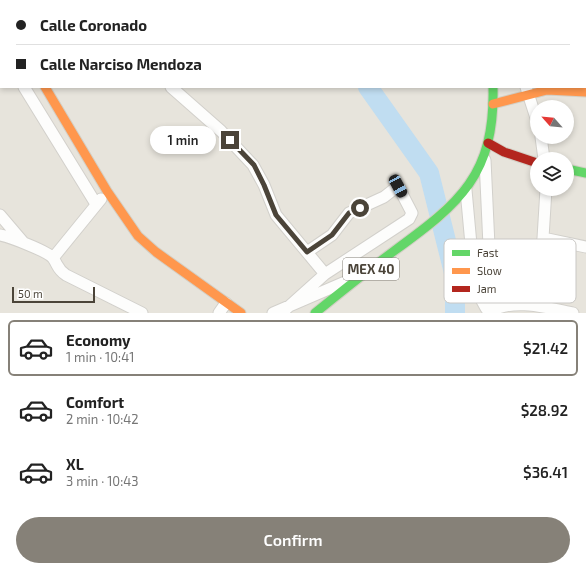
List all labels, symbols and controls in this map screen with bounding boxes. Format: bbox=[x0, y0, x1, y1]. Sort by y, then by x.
text: Calle Coronado bbox=[40, 16, 147, 34]
text: Calle Narciso Mendoza bbox=[40, 55, 202, 73]
north arrow bbox=[530, 100, 574, 144]
map controls bbox=[530, 100, 574, 196]
callout: 1 min bbox=[150, 126, 216, 154]
route end bbox=[221, 131, 239, 149]
text: 1 min bbox=[168, 132, 198, 148]
button: layers bbox=[530, 152, 574, 196]
car bbox=[387, 173, 409, 199]
route start bbox=[351, 199, 369, 217]
legend bbox=[444, 239, 576, 303]
text: Fast bbox=[477, 246, 499, 259]
road number: MEX 40 bbox=[343, 258, 399, 280]
text: Slow bbox=[477, 264, 502, 277]
text: Jam bbox=[477, 282, 496, 295]
scale bar bbox=[12, 285, 95, 304]
text: 50 m bbox=[18, 287, 43, 300]
icon: car bbox=[18, 330, 54, 366]
text: Economy bbox=[66, 331, 131, 349]
text: $21.42 bbox=[523, 339, 568, 357]
text: 1 min · 10:41 bbox=[66, 349, 134, 365]
icon: car bbox=[18, 392, 54, 428]
text: Comfort bbox=[66, 393, 124, 411]
text: $28.92 bbox=[521, 401, 568, 419]
text: 2 min · 10:42 bbox=[66, 411, 139, 427]
icon: car bbox=[18, 454, 54, 490]
text: XL bbox=[66, 455, 84, 473]
text: $36.41 bbox=[523, 463, 568, 481]
text: 3 min · 10:43 bbox=[66, 473, 138, 489]
button: Confirm bbox=[16, 517, 570, 563]

